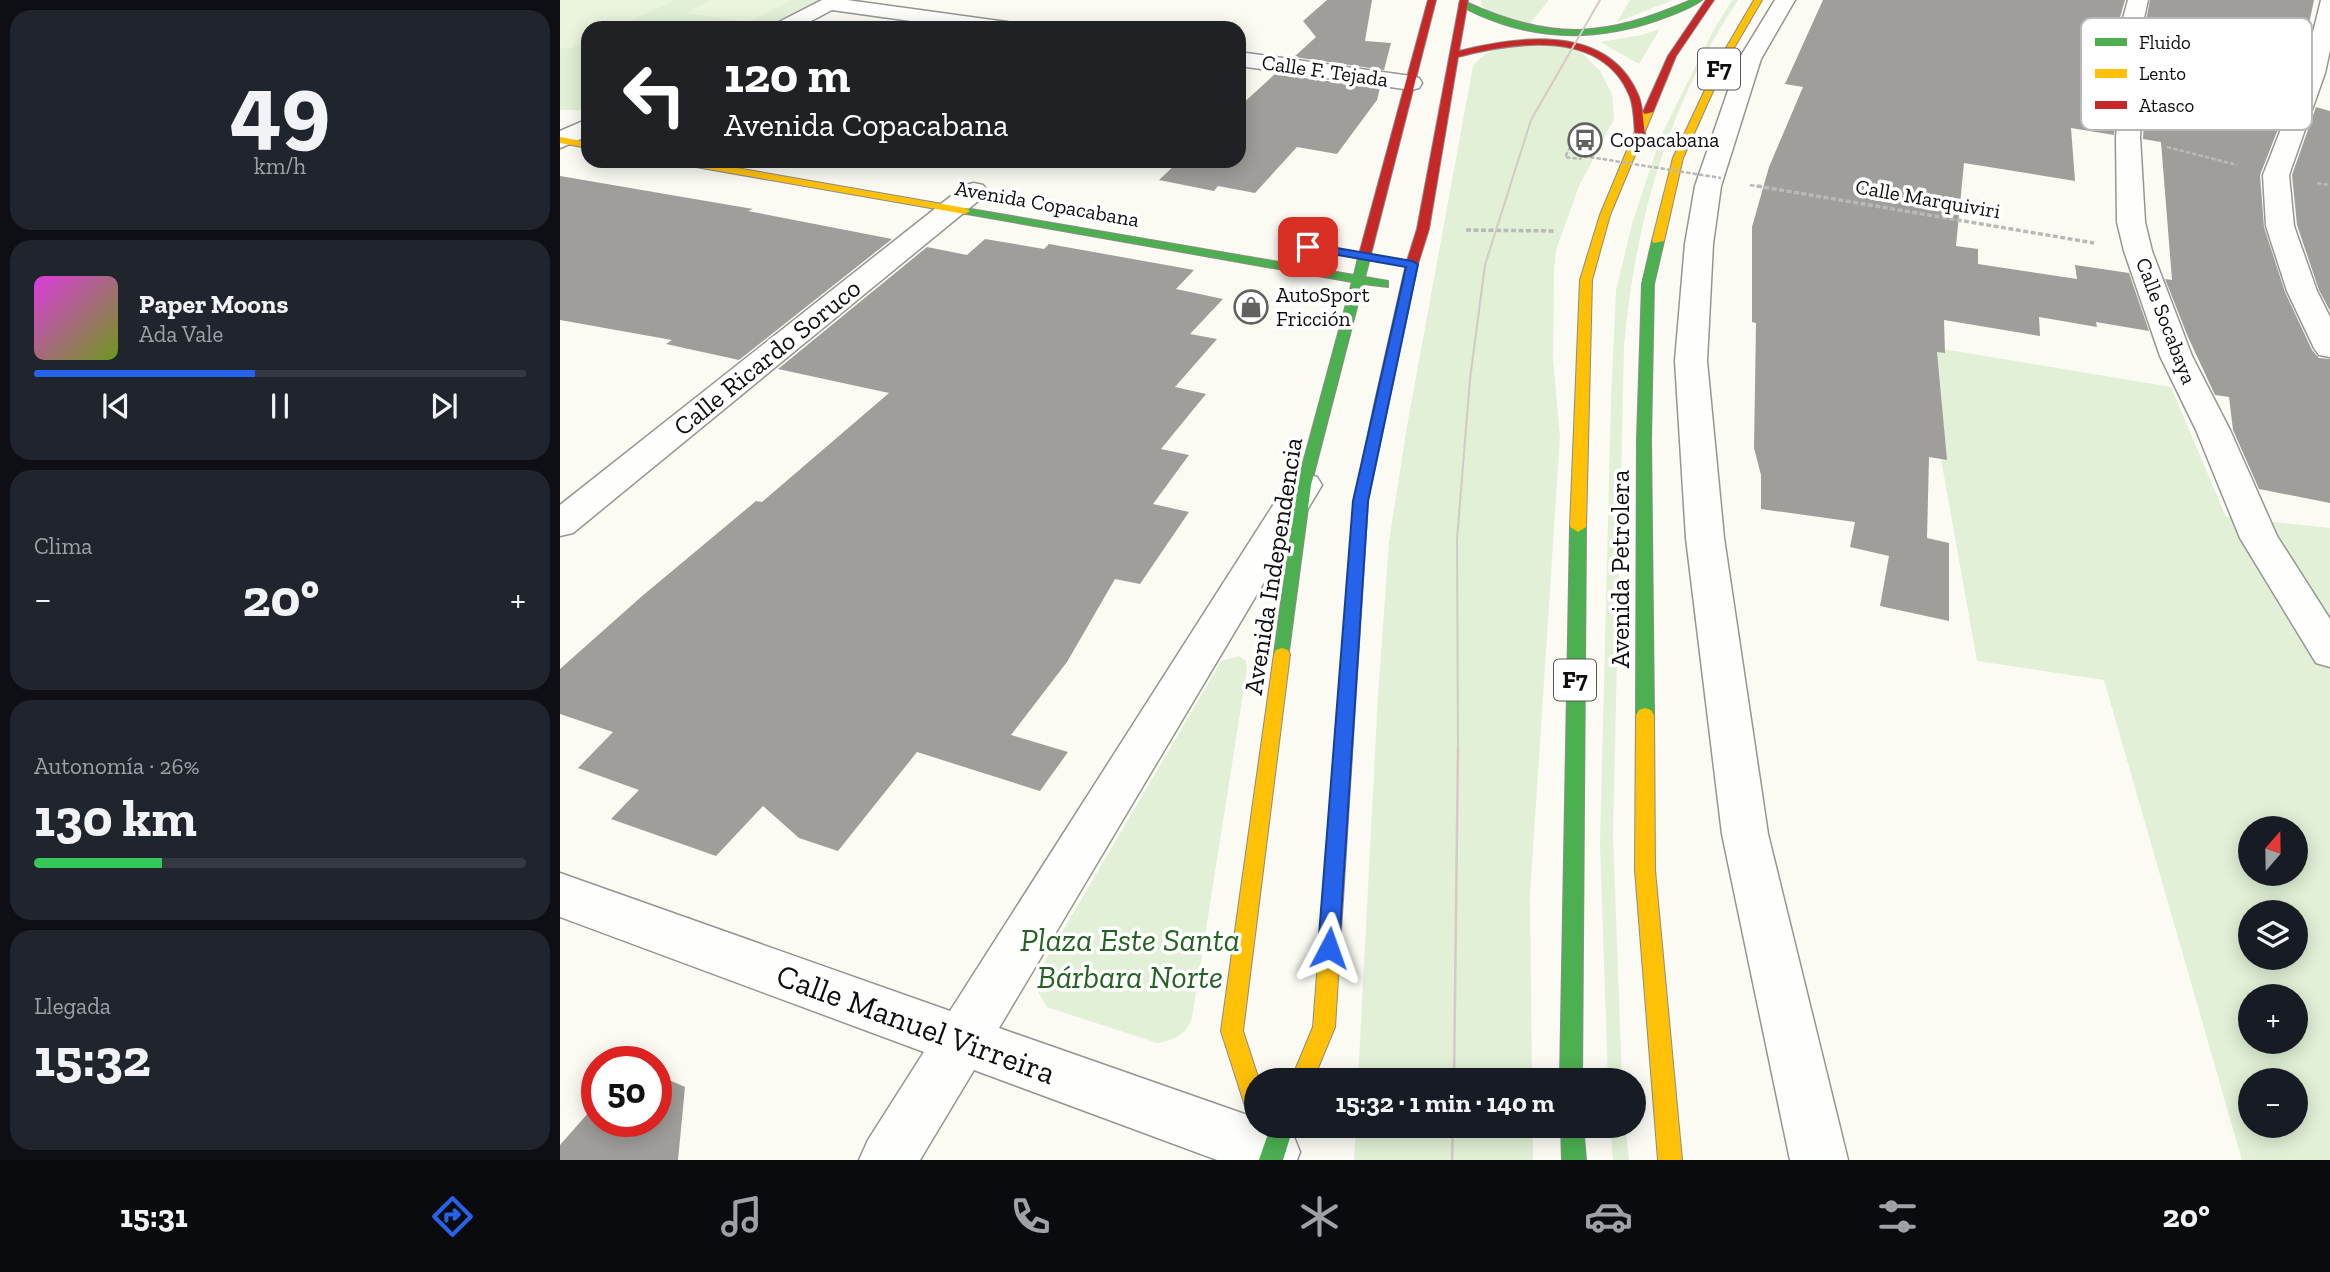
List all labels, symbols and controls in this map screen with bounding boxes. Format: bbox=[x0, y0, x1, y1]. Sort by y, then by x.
legend bbox=[2081, 18, 2312, 130]
text: Fluido bbox=[2139, 31, 2191, 54]
text: 120 m bbox=[724, 46, 850, 105]
road number: F7 bbox=[1698, 48, 1740, 90]
icon: left bbox=[609, 49, 700, 140]
street label: Calle F. Tejada bbox=[1260, 49, 1390, 93]
text: 49 bbox=[230, 52, 330, 161]
text: Lento bbox=[2139, 62, 2186, 85]
text: Atasco bbox=[2139, 94, 2194, 117]
text: Avenida Copacabana bbox=[724, 106, 1008, 144]
bus stop icon: Copacabana bbox=[1566, 121, 1604, 159]
place label: Copacabana bbox=[1610, 127, 1719, 152]
text: km/h bbox=[254, 152, 306, 180]
street label: Calle Marquiviri bbox=[1854, 173, 2003, 224]
street label: Avenida Copacabana bbox=[953, 175, 1141, 232]
pin bbox=[1278, 217, 1338, 277]
icon: arrive bbox=[1289, 228, 1327, 266]
street label: Calle Socabaya bbox=[2131, 254, 2202, 387]
street label: Calle Ricardo Soruco bbox=[667, 272, 867, 442]
place label: AutoSport Fricción bbox=[1276, 282, 1370, 331]
text: Paper Moons bbox=[139, 288, 288, 320]
shop icon: AutoSport Fricción bbox=[1232, 288, 1270, 326]
text: Ada Vale bbox=[139, 320, 223, 348]
icon: previous bbox=[97, 387, 135, 425]
icon: pause bbox=[261, 387, 299, 425]
icon: next bbox=[425, 387, 463, 425]
street label: Avenida Independencia bbox=[1237, 435, 1309, 697]
street label: Avenida Petrolera bbox=[1604, 469, 1636, 668]
text: Clima bbox=[34, 532, 92, 560]
text: 20° bbox=[243, 567, 319, 629]
text: − bbox=[34, 576, 52, 622]
text: + bbox=[510, 576, 526, 622]
road number: F7 bbox=[1554, 660, 1596, 700]
text: Autonomía · 26% bbox=[34, 752, 199, 780]
text: 130 km bbox=[34, 787, 197, 849]
north arrow bbox=[2238, 816, 2308, 886]
map controls bbox=[2238, 816, 2308, 1138]
button: layers bbox=[2238, 900, 2308, 970]
position arrow bbox=[1292, 911, 1366, 985]
park label: Plaza Este Santa Bárbara Norte bbox=[1020, 921, 1240, 996]
street label: Calle Manuel Virreira bbox=[772, 956, 1060, 1092]
button: + bbox=[2238, 984, 2308, 1054]
text: Llegada bbox=[34, 992, 111, 1020]
text: 15:32 bbox=[34, 1027, 151, 1089]
speed limit sign: 50 bbox=[581, 1046, 672, 1137]
button: − bbox=[2238, 1068, 2308, 1138]
text: 15:32 · 1 min · 140 m bbox=[1335, 1087, 1555, 1119]
icon: directions bbox=[428, 1192, 477, 1241]
icon: music bbox=[717, 1192, 766, 1241]
icon: phone bbox=[1006, 1192, 1055, 1241]
icon: climate bbox=[1295, 1192, 1344, 1241]
icon: car bbox=[1584, 1192, 1633, 1241]
icon: filters bbox=[1873, 1192, 1922, 1241]
text: 15:31 bbox=[120, 1197, 188, 1235]
text: 20° bbox=[2163, 1197, 2210, 1235]

